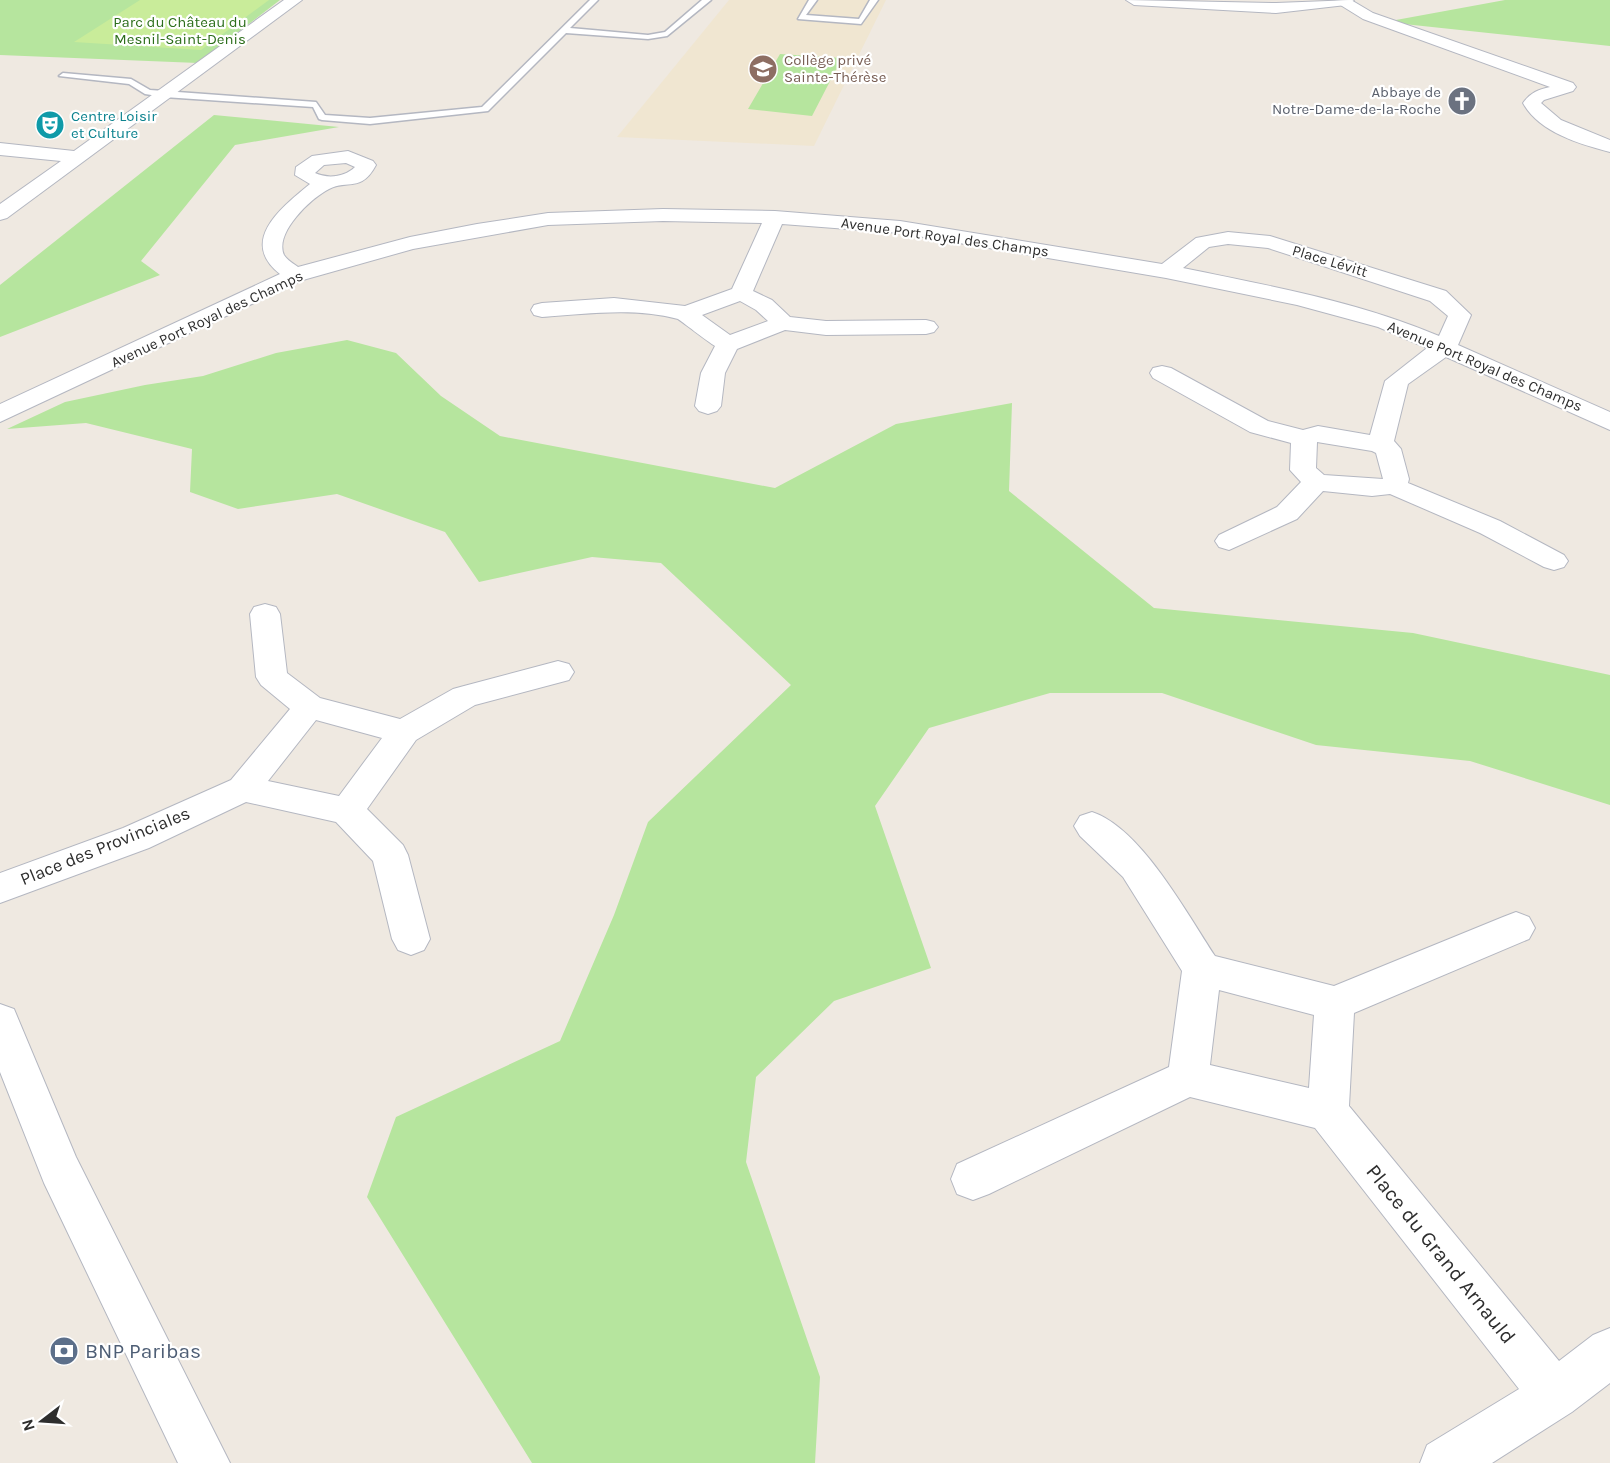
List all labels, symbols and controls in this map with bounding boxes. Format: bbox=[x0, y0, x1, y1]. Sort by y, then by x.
park label: Parc du Château du Mesnil-Saint-Denis bbox=[113, 13, 247, 48]
place label: Collège privé Sainte-Thérèse bbox=[784, 51, 886, 86]
school or university icon: Collège privé Sainte-Thérèse bbox=[747, 53, 779, 85]
place label: Abbaye de Notre-Dame-de-la-Roche bbox=[1272, 83, 1441, 118]
church icon: Abbaye de Notre-Dame-de-la-Roche bbox=[1446, 85, 1478, 117]
place label: Centre Loisir et Culture bbox=[71, 107, 157, 142]
theatre icon: Centre Loisir et Culture bbox=[34, 109, 66, 141]
street label: Avenue Port Royal des Champs bbox=[840, 213, 1050, 261]
street label: Place Lévitt bbox=[1290, 241, 1370, 281]
street label: Avenue Port Royal des Champs bbox=[108, 267, 306, 371]
street label: Avenue Port Royal des Champs bbox=[1385, 317, 1585, 415]
street label: Place des Provinciales bbox=[17, 802, 193, 890]
street label: Place du Grand Arnauld bbox=[1361, 1160, 1521, 1348]
bank icon: BNP Paribas bbox=[48, 1335, 80, 1367]
place label: BNP Paribas bbox=[85, 1339, 201, 1363]
north arrow bbox=[12, 1391, 72, 1451]
text: N bbox=[17, 1417, 39, 1434]

